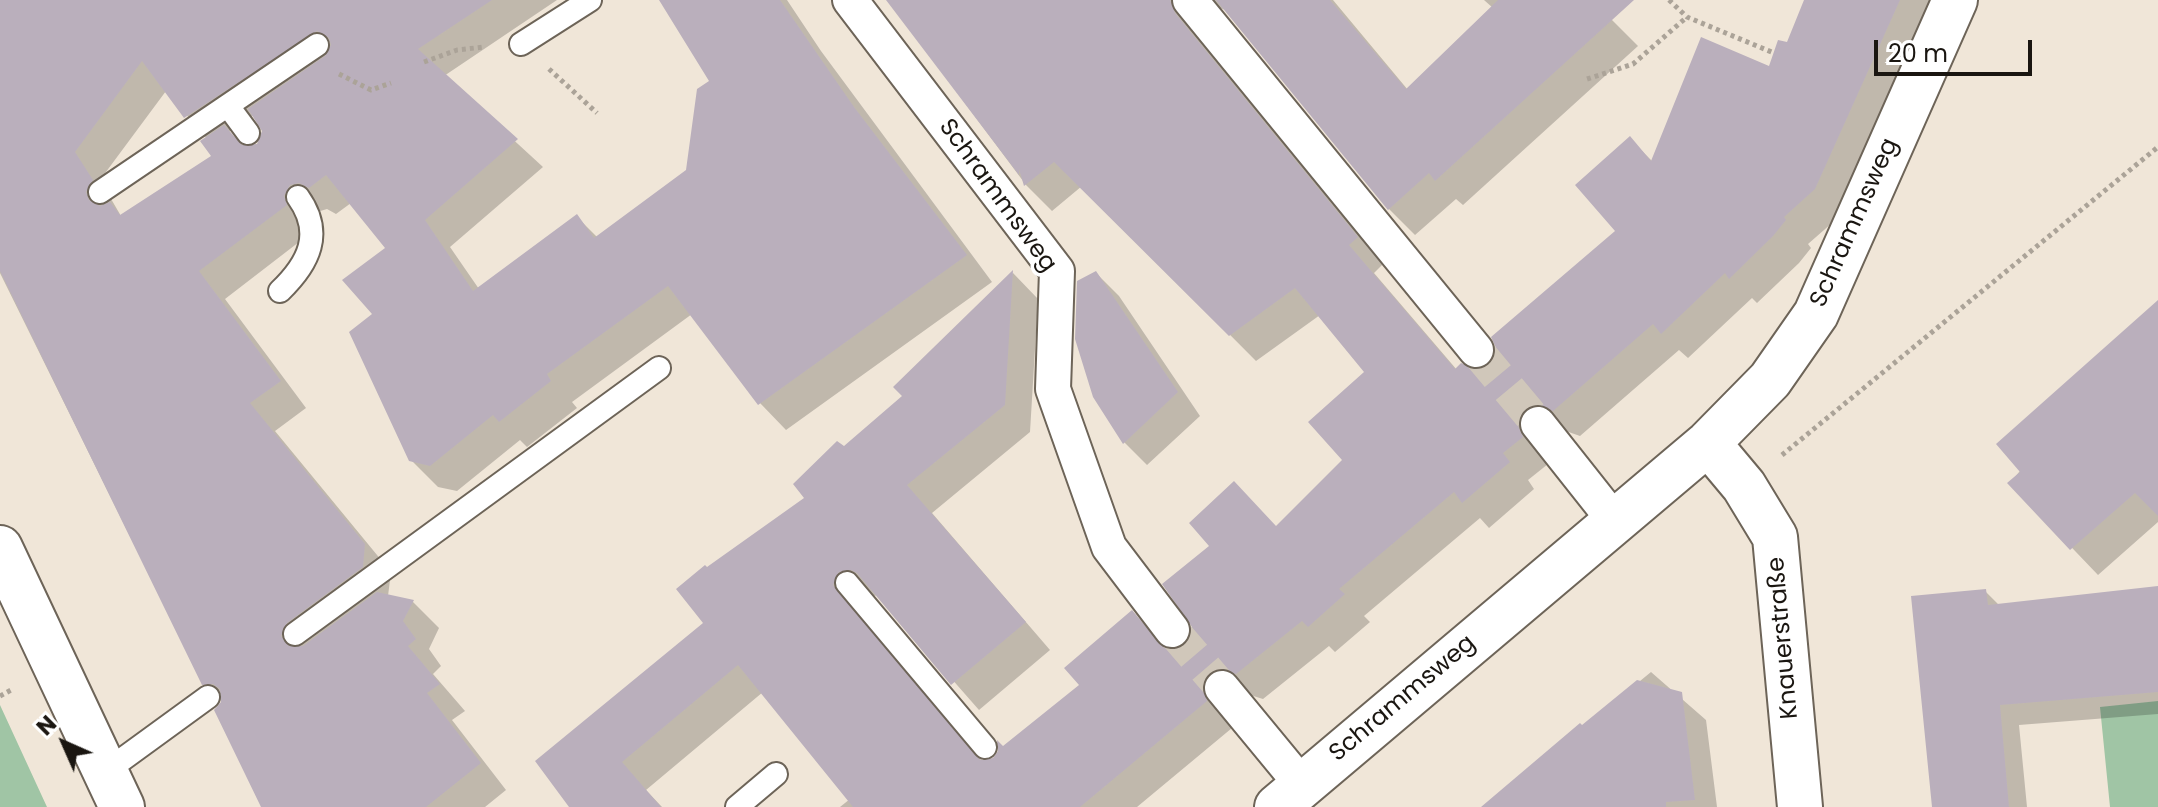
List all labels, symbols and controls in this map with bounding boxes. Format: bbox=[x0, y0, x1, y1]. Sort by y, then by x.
scale bar bbox=[1878, 24, 2036, 74]
text: 20 m bbox=[1888, 37, 1948, 70]
street label: Schrammsweg bbox=[932, 114, 1062, 278]
street label: Schrammsweg bbox=[1805, 134, 1905, 312]
street label: Knauerstraße bbox=[1763, 556, 1805, 720]
street label: Schrammsweg bbox=[1324, 629, 1482, 769]
north arrow bbox=[24, 703, 104, 783]
text: N bbox=[30, 709, 63, 742]

